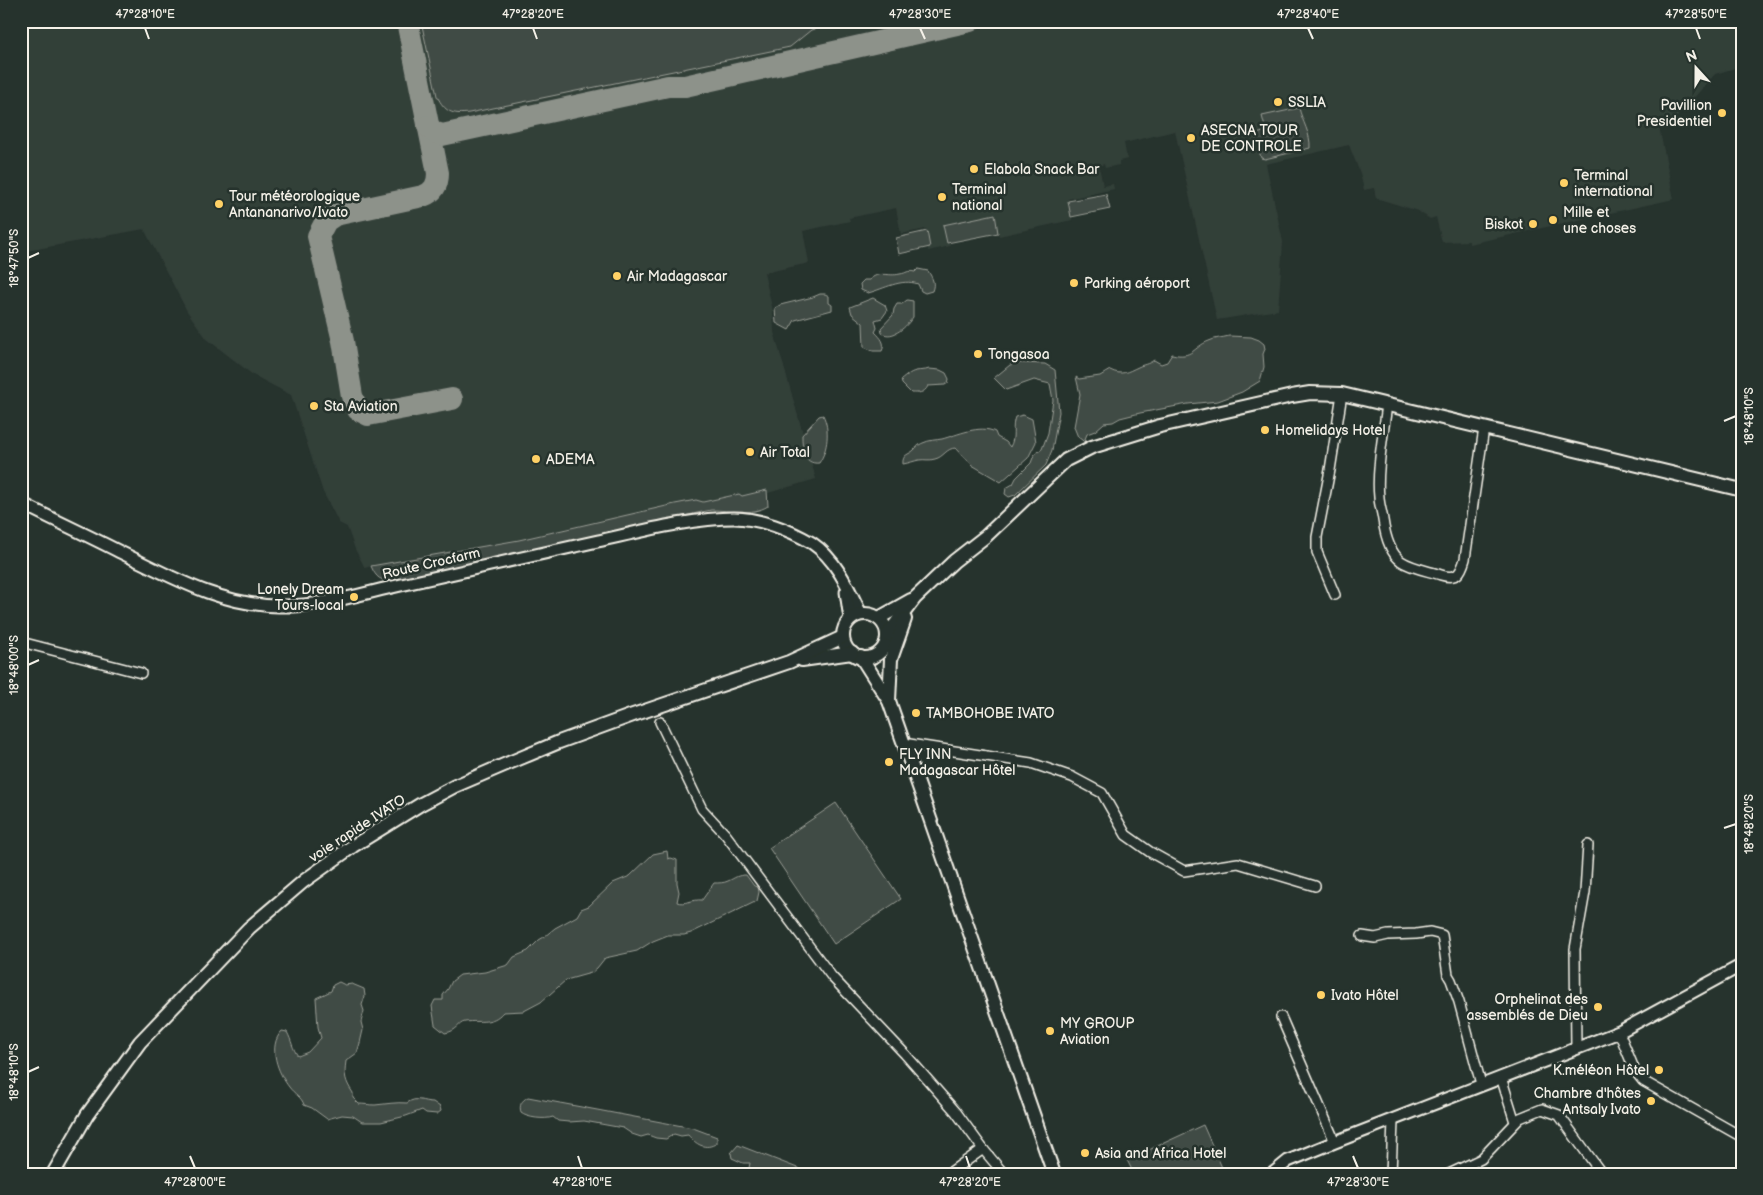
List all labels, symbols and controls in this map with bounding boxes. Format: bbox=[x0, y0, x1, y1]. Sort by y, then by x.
text: 47°28'10"E bbox=[115, 7, 175, 22]
text: 47°28'20"E bbox=[502, 7, 564, 22]
text: 47°28'30"E bbox=[889, 7, 951, 22]
text: 47°28'40"E bbox=[1277, 7, 1339, 22]
text: 47°28'50"E bbox=[1665, 7, 1727, 22]
north arrow bbox=[1670, 42, 1720, 92]
text: N bbox=[1684, 47, 1699, 66]
place label: SSLIA bbox=[1288, 94, 1326, 111]
marker: SSLIA bbox=[1272, 96, 1284, 108]
place label: Pavillion Presidentiel bbox=[1637, 97, 1712, 130]
marker: Pavillion Presidentiel bbox=[1716, 107, 1728, 119]
place label: ASECNA TOUR DE CONTROLE bbox=[1201, 122, 1302, 155]
marker: ASECNA TOUR DE CONTROLE bbox=[1185, 132, 1197, 144]
place label: Elabola Snack Bar bbox=[984, 161, 1100, 178]
marker: Elabola Snack Bar bbox=[968, 163, 980, 175]
place label: Terminal international bbox=[1574, 167, 1653, 200]
marker: Terminal international bbox=[1558, 177, 1570, 189]
place label: Terminal national bbox=[952, 181, 1006, 214]
place label: Tour météorologique Antananarivo/Ivato bbox=[229, 188, 360, 221]
marker: Terminal national bbox=[936, 191, 948, 203]
marker: Tour météorologique Antananarivo/Ivato bbox=[213, 198, 225, 210]
place label: Mille et une choses bbox=[1563, 204, 1636, 237]
marker: Mille et une choses bbox=[1547, 214, 1559, 226]
place label: Biskot bbox=[1485, 216, 1524, 233]
marker: Biskot bbox=[1527, 218, 1539, 230]
text: 18°47'50"S bbox=[7, 229, 22, 287]
place label: Air Madagascar bbox=[627, 268, 728, 285]
marker: Air Madagascar bbox=[611, 270, 623, 282]
place label: Parking aéroport bbox=[1084, 275, 1190, 292]
marker: Parking aéroport bbox=[1068, 277, 1080, 289]
place label: Tongasoa bbox=[988, 346, 1050, 363]
marker: Tongasoa bbox=[972, 348, 984, 360]
text: 18°48'10"S bbox=[1742, 387, 1757, 445]
place label: Sta Aviation bbox=[324, 398, 398, 415]
marker: Sta Aviation bbox=[308, 400, 320, 412]
place label: Homelidays Hotel bbox=[1275, 422, 1386, 439]
marker: Homelidays Hotel bbox=[1259, 424, 1271, 436]
place label: Air Total bbox=[760, 444, 810, 461]
marker: Air Total bbox=[744, 446, 756, 458]
place label: ADEMA bbox=[546, 451, 595, 468]
marker: ADEMA bbox=[530, 453, 542, 465]
street label: Route Crocfarm bbox=[380, 544, 482, 583]
place label: Lonely Dream Tours-local bbox=[257, 581, 344, 614]
marker: Lonely Dream Tours-local bbox=[348, 591, 360, 603]
text: 18°48'00"S bbox=[7, 635, 22, 695]
place label: TAMBOHOBE IVATO bbox=[926, 705, 1055, 722]
marker: TAMBOHOBE IVATO bbox=[910, 707, 922, 719]
place label: FLY INN Madagascar Hôtel bbox=[899, 746, 1015, 779]
marker: FLY INN Madagascar Hôtel bbox=[883, 756, 895, 768]
street label: voie rapide IVATO bbox=[305, 791, 409, 866]
text: 18°48'20"S bbox=[1742, 794, 1757, 854]
place label: Ivato Hôtel bbox=[1331, 987, 1399, 1004]
marker: Ivato Hôtel bbox=[1315, 989, 1327, 1001]
place label: Orphelinat des assemblés de Dieu bbox=[1466, 991, 1588, 1024]
marker: Orphelinat des assemblés de Dieu bbox=[1592, 1001, 1604, 1013]
place label: MY GROUP Aviation bbox=[1060, 1015, 1134, 1048]
marker: MY GROUP Aviation bbox=[1044, 1025, 1056, 1037]
text: 18°48'10"S bbox=[7, 1043, 22, 1101]
place label: K.méléon Hôtel bbox=[1553, 1062, 1649, 1079]
marker: K.méléon Hôtel bbox=[1653, 1064, 1665, 1076]
place label: Chambre d'hôtes Antsaly Ivato bbox=[1534, 1085, 1641, 1118]
marker: Chambre d'hôtes Antsaly Ivato bbox=[1645, 1095, 1657, 1107]
place label: Asia and Africa Hotel bbox=[1095, 1145, 1226, 1162]
marker: Asia and Africa Hotel bbox=[1079, 1147, 1091, 1159]
text: 47°28'00"E bbox=[164, 1175, 226, 1190]
text: 47°28'10"E bbox=[552, 1175, 612, 1190]
text: 47°28'20"E bbox=[939, 1175, 1001, 1190]
text: 47°28'30"E bbox=[1327, 1175, 1389, 1190]

